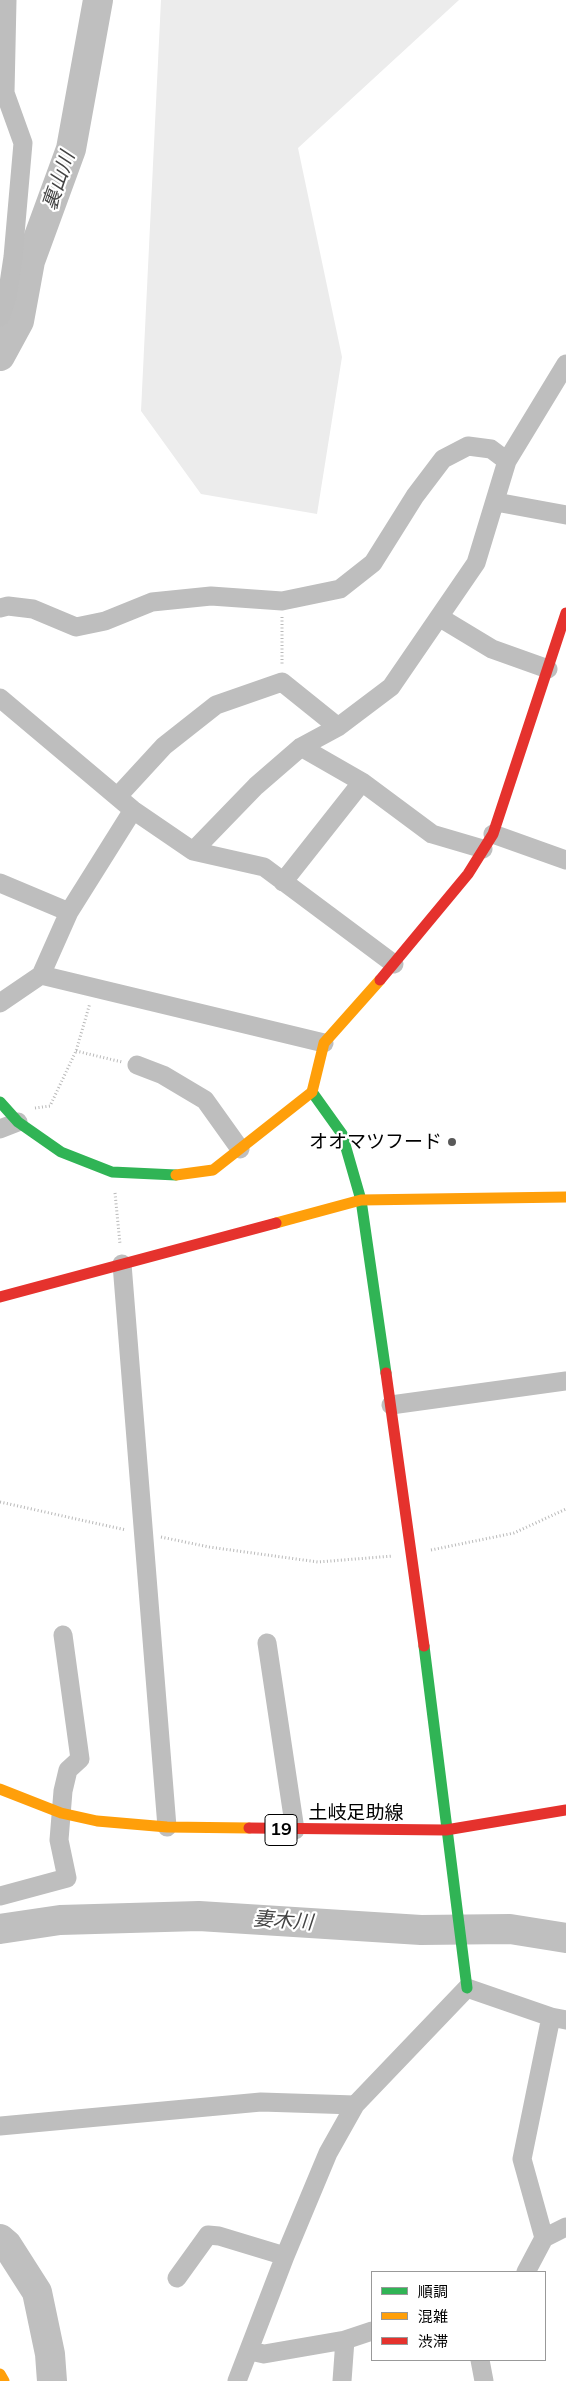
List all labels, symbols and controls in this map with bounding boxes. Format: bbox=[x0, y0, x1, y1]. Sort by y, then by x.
water label: 裏山川 bbox=[38, 149, 80, 213]
place label: オオマツフード bbox=[309, 1131, 442, 1153]
marker: オオマツフード bbox=[446, 1136, 458, 1148]
street label: 土岐足助線 bbox=[309, 1802, 403, 1824]
road number: 19 bbox=[265, 1814, 297, 1846]
water label: 妻木川 bbox=[252, 1907, 314, 1935]
legend bbox=[371, 2271, 546, 2361]
text: 順調 bbox=[418, 2282, 448, 2301]
text: 混雑 bbox=[418, 2307, 448, 2326]
text: 渋滞 bbox=[418, 2332, 448, 2351]

